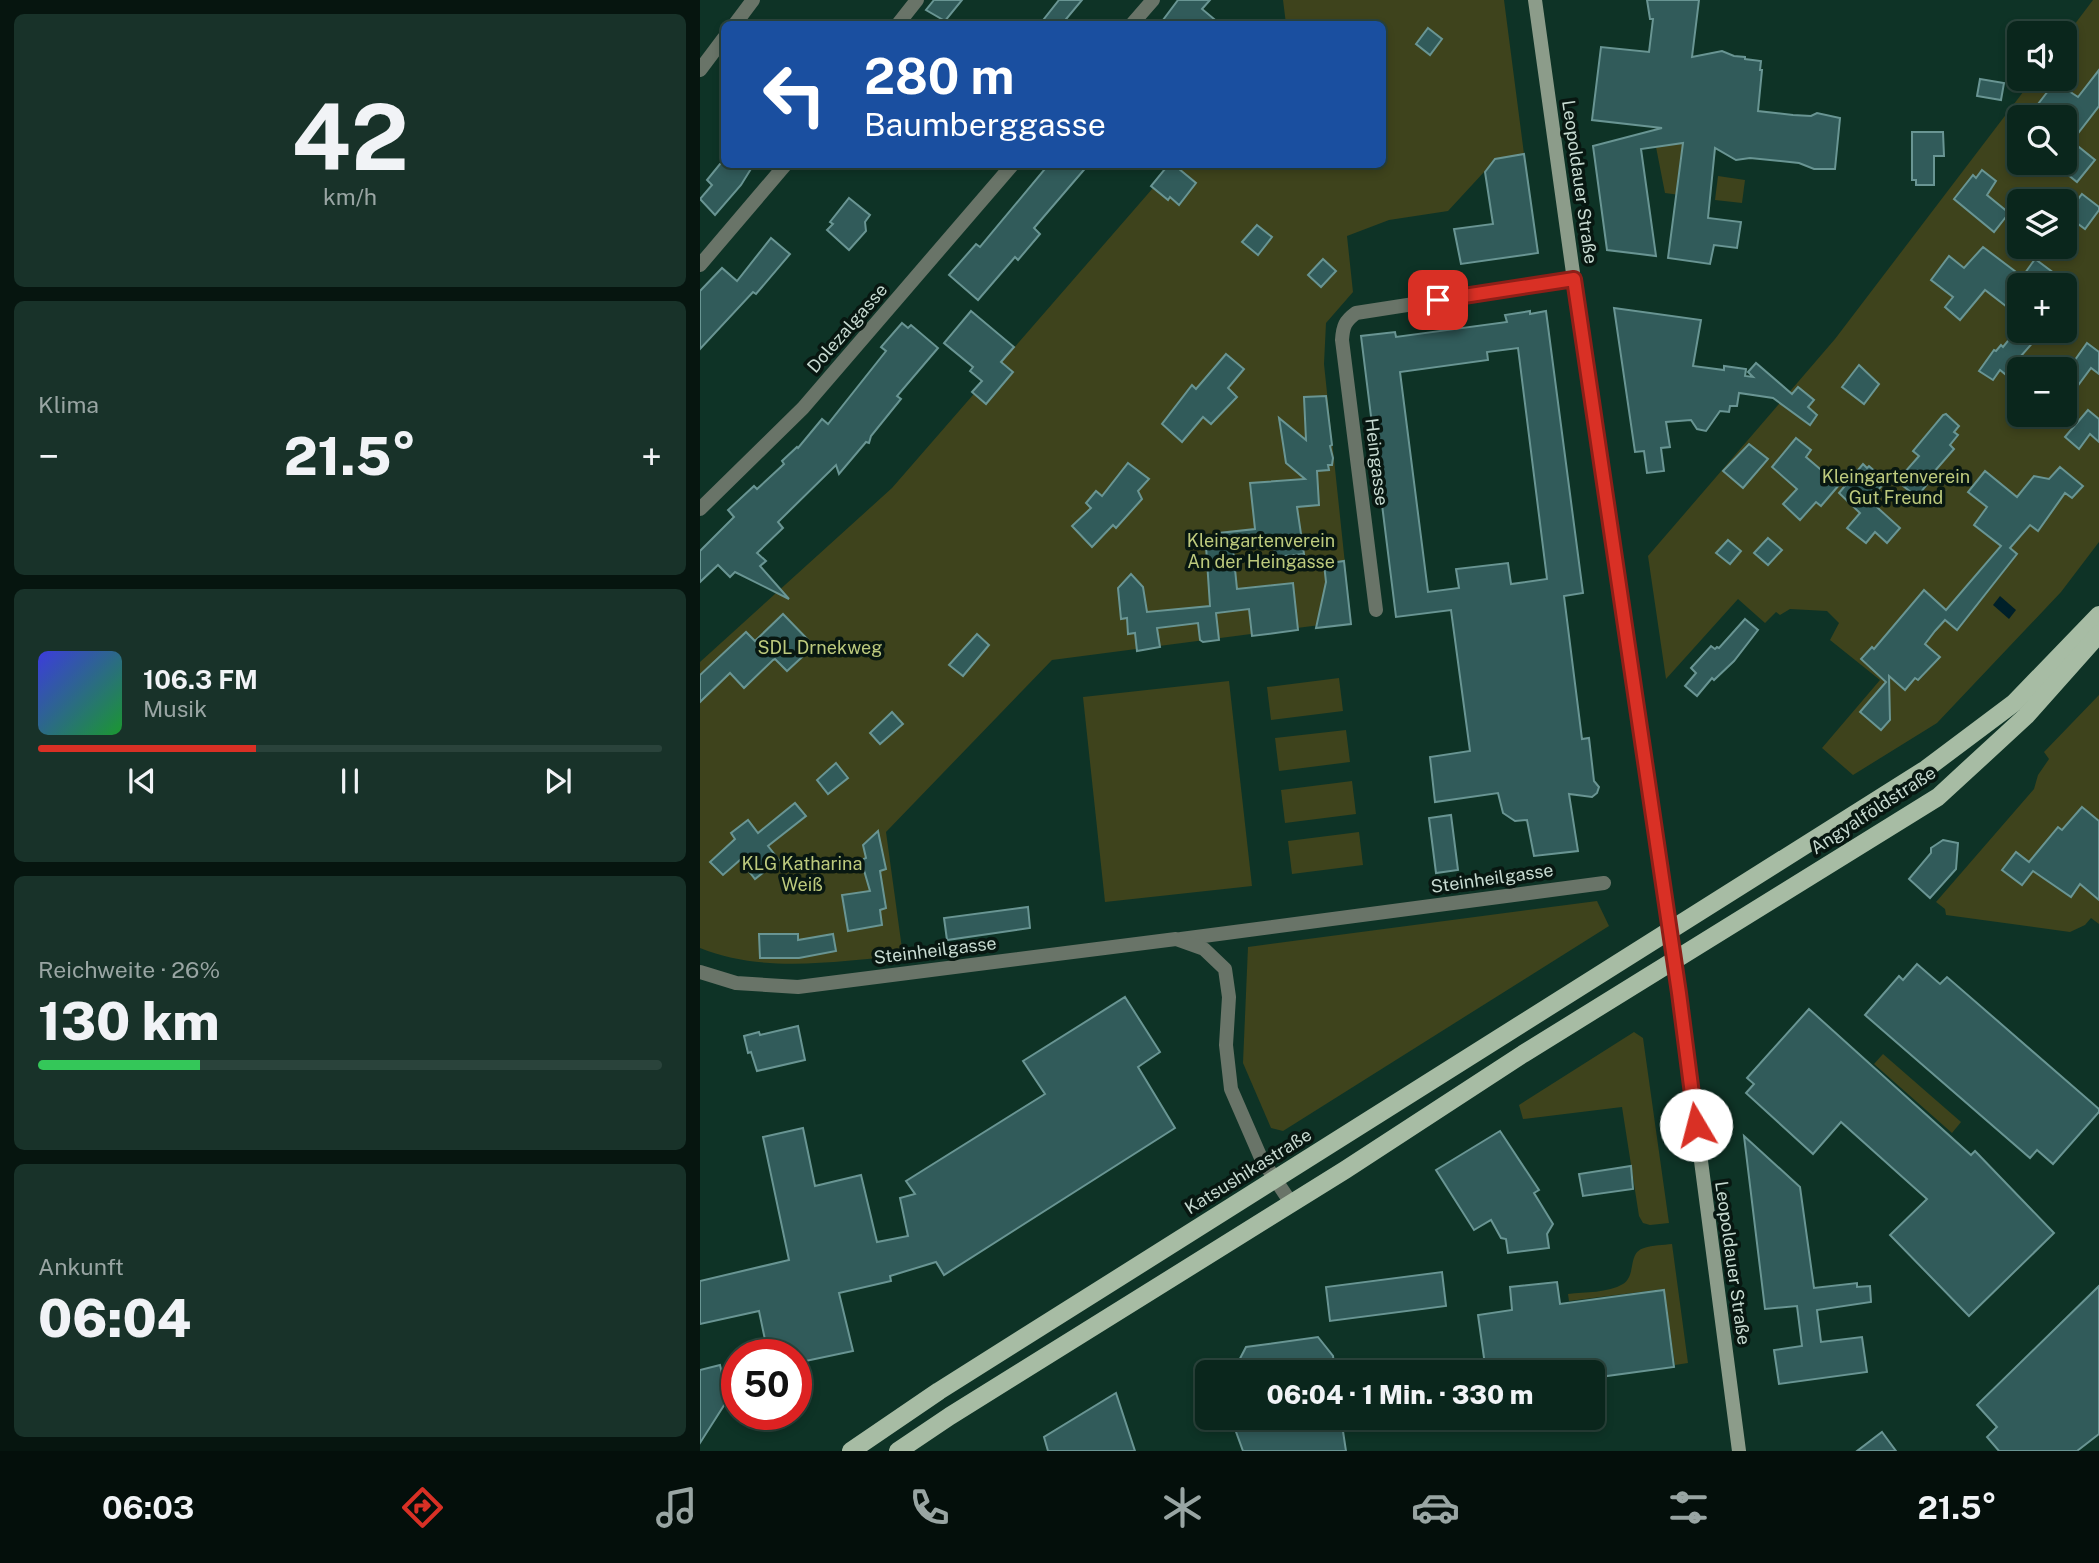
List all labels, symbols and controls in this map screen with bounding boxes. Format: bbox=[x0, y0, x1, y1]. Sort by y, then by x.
map controls bbox=[2007, 21, 2077, 427]
button: sound bbox=[2007, 21, 2077, 91]
text: 280 m bbox=[864, 47, 1014, 105]
icon: left bbox=[749, 49, 840, 140]
text: 42 bbox=[291, 84, 409, 190]
street label: Leopoldauer Straße bbox=[1558, 99, 1602, 265]
button: search bbox=[2007, 105, 2077, 175]
text: Baumberggasse bbox=[864, 106, 1106, 143]
text: km/h bbox=[323, 183, 377, 210]
button: layers bbox=[2007, 189, 2077, 259]
pin bbox=[1408, 270, 1468, 330]
button: + bbox=[2007, 273, 2077, 343]
street label: Dolezalgasse bbox=[803, 279, 891, 377]
icon: arrive bbox=[1419, 281, 1457, 319]
button: − bbox=[2007, 357, 2077, 427]
text: Klima bbox=[38, 391, 99, 418]
street label: Heingasse bbox=[1361, 417, 1393, 507]
text: 21.5° bbox=[284, 426, 416, 487]
text: − bbox=[38, 434, 59, 479]
text: + bbox=[641, 434, 662, 479]
park label: Kleingartenverein Gut Freund bbox=[1822, 466, 1970, 508]
park label: Kleingartenverein An der Heingasse bbox=[1187, 530, 1335, 572]
park label: SDL Drnekweg bbox=[758, 637, 882, 658]
text: 106.3 FM bbox=[143, 664, 258, 695]
text: Musik bbox=[143, 695, 207, 722]
icon: previous bbox=[123, 762, 161, 800]
icon: pause bbox=[331, 762, 369, 800]
icon: next bbox=[539, 762, 577, 800]
street label: Angyalföldstraße bbox=[1806, 762, 1940, 858]
park label: KLG Katharina Weiß bbox=[742, 853, 862, 895]
street label: Steinheilgasse bbox=[1429, 859, 1555, 897]
street label: Steinheilgasse bbox=[872, 932, 998, 968]
text: Reichweite · 26% bbox=[38, 956, 220, 983]
text: 130 km bbox=[38, 991, 220, 1052]
position arrow bbox=[1659, 1088, 1733, 1162]
street label: Katsushikastraße bbox=[1181, 1124, 1315, 1218]
street label: Leopoldauer Straße bbox=[1711, 1180, 1755, 1346]
text: Ankunft bbox=[38, 1253, 124, 1280]
text: 06:04 bbox=[38, 1288, 191, 1349]
speed limit sign: 50 bbox=[721, 1339, 812, 1430]
text: 06:04 · 1 Min. · 330 m bbox=[1267, 1379, 1533, 1410]
icon: directions bbox=[398, 1483, 447, 1532]
icon: music bbox=[652, 1483, 701, 1532]
icon: phone bbox=[905, 1483, 954, 1532]
icon: climate bbox=[1158, 1483, 1207, 1532]
icon: car bbox=[1411, 1483, 1460, 1532]
icon: filters bbox=[1664, 1483, 1713, 1532]
text: 06:03 bbox=[102, 1489, 194, 1526]
text: 21.5° bbox=[1917, 1489, 1997, 1526]

